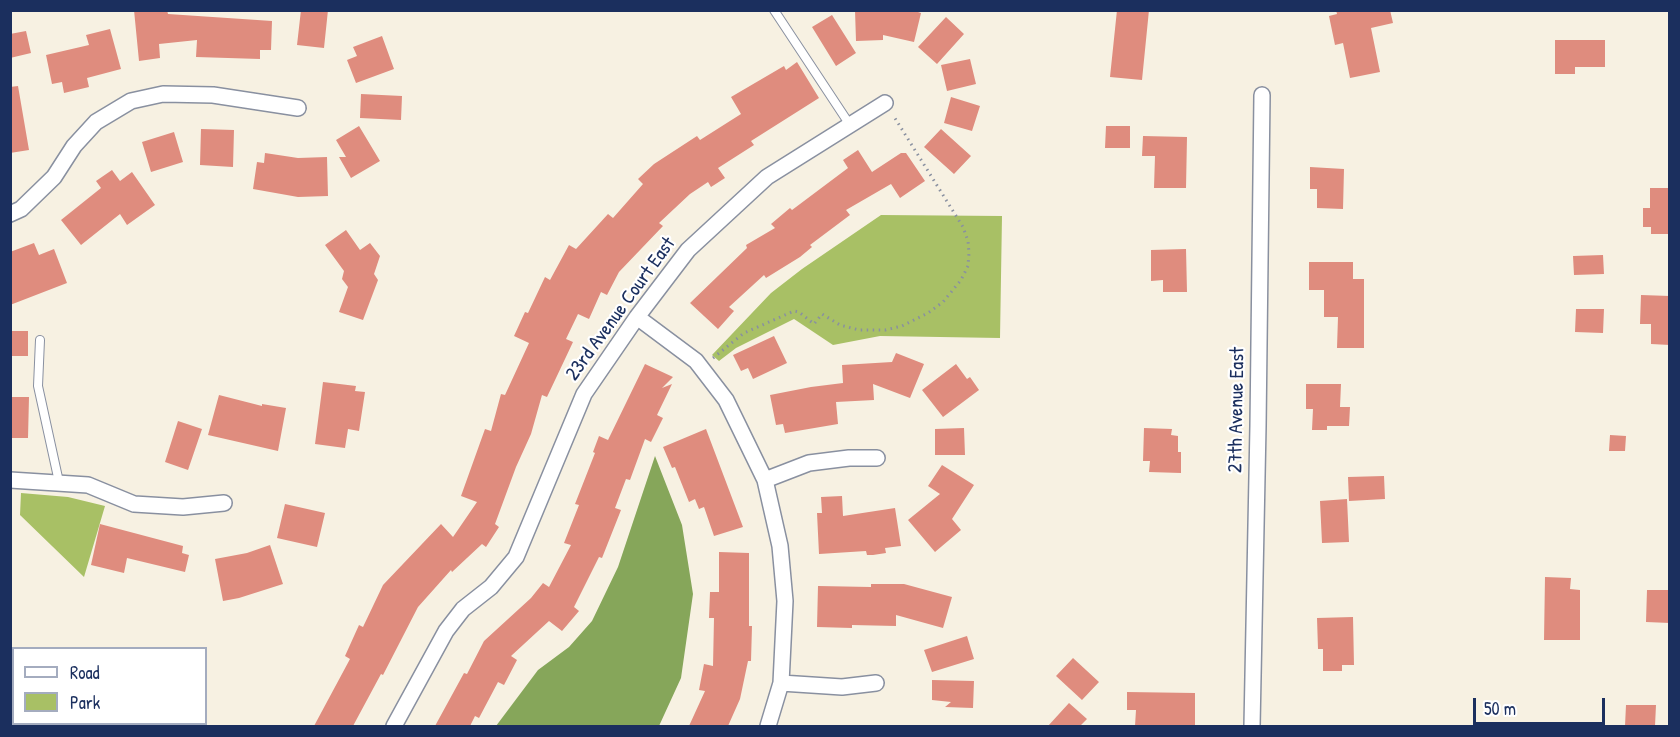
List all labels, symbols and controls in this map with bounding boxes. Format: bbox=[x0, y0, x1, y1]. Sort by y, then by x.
street label: 23rd Avenue Court East bbox=[561, 233, 681, 385]
street label: 27th Avenue East bbox=[1224, 347, 1250, 473]
legend bbox=[12, 647, 207, 725]
text: Road bbox=[70, 660, 100, 685]
scale bar bbox=[1476, 686, 1608, 724]
text: Park bbox=[70, 690, 100, 715]
text: 50 m bbox=[1484, 696, 1516, 721]

